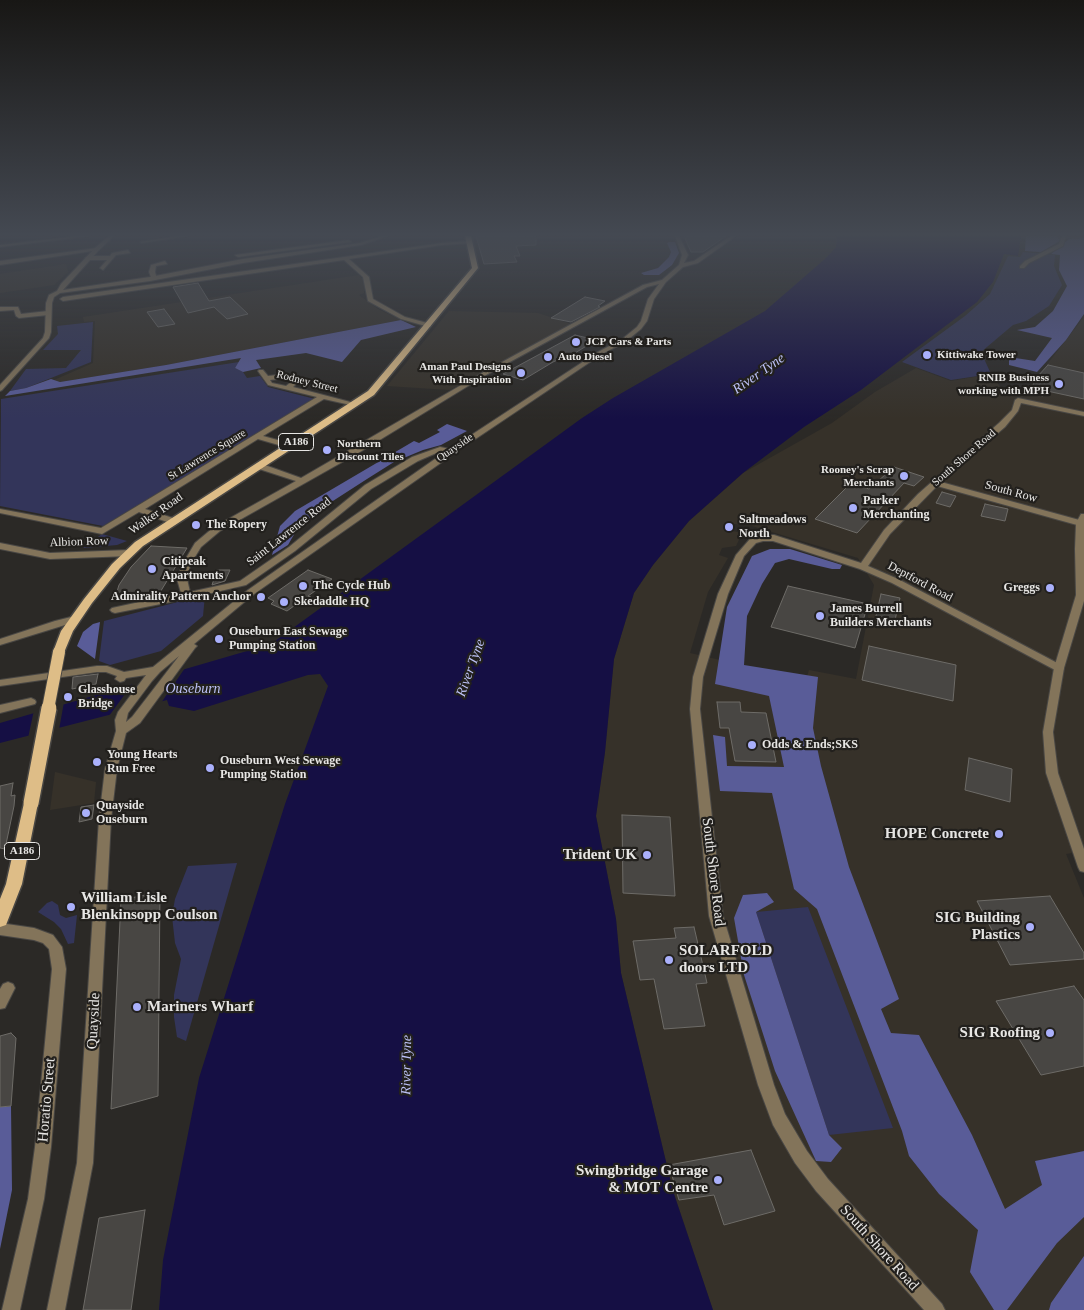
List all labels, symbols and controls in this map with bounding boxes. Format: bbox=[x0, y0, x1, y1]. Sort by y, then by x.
place label: JCP Cars & Parts bbox=[586, 335, 671, 349]
marker: JCP Cars & Parts bbox=[570, 336, 582, 348]
place label: Kittiwake Tower bbox=[937, 348, 1016, 362]
marker: Kittiwake Tower bbox=[921, 349, 933, 361]
place label: Auto Diesel bbox=[558, 350, 612, 364]
water label: River Tyne bbox=[730, 350, 788, 398]
marker: Auto Diesel bbox=[542, 351, 554, 363]
place label: Aman Paul Designs With Inspiration bbox=[419, 360, 511, 386]
marker: Aman Paul Designs With Inspiration bbox=[515, 367, 527, 379]
street label: Rodney Street bbox=[275, 368, 339, 396]
place label: RNIB Business working with MPH bbox=[958, 371, 1049, 397]
marker: RNIB Business working with MPH bbox=[1053, 378, 1065, 390]
street label: St Lawrence Square bbox=[166, 427, 248, 483]
street label: South Shore Road bbox=[929, 427, 999, 489]
street label: Quayside bbox=[434, 431, 476, 465]
road number: A186 bbox=[278, 434, 314, 451]
place label: Northern Discount Tiles bbox=[337, 437, 404, 463]
marker: Northern Discount Tiles bbox=[321, 444, 333, 456]
place label: Rooney's Scrap Merchants bbox=[821, 463, 894, 489]
marker: Rooney's Scrap Merchants bbox=[898, 470, 910, 482]
street label: South Row bbox=[983, 478, 1039, 506]
street label: Walker Road bbox=[126, 490, 186, 538]
place label: Parker Merchanting bbox=[863, 494, 929, 522]
street label: Saint Lawrence Road bbox=[244, 495, 334, 569]
marker: Parker Merchanting bbox=[847, 502, 859, 514]
place label: Saltmeadows North bbox=[739, 513, 806, 541]
place label: The Ropery bbox=[206, 518, 267, 532]
marker: The Ropery bbox=[190, 519, 202, 531]
marker: Saltmeadows North bbox=[723, 521, 735, 533]
street label: Albion Row bbox=[49, 534, 109, 550]
place label: Citipeak Apartments bbox=[162, 555, 223, 583]
street label: Deptford Road bbox=[885, 559, 955, 605]
marker: Citipeak Apartments bbox=[146, 563, 158, 575]
place label: The Cycle Hub bbox=[313, 579, 390, 593]
marker: The Cycle Hub bbox=[297, 580, 309, 592]
place label: Greggs bbox=[1004, 581, 1040, 595]
marker: Greggs bbox=[1044, 582, 1056, 594]
place label: Admirality Pattern Anchor bbox=[111, 590, 251, 604]
marker: Admirality Pattern Anchor bbox=[255, 591, 267, 603]
place label: Skedaddle HQ bbox=[294, 595, 369, 609]
marker: Skedaddle HQ bbox=[278, 596, 290, 608]
place label: James Burrell Builders Merchants bbox=[830, 602, 931, 630]
marker: James Burrell Builders Merchants bbox=[814, 610, 826, 622]
place label: Ouseburn East Sewage Pumping Station bbox=[229, 625, 347, 653]
marker: Ouseburn East Sewage Pumping Station bbox=[213, 633, 225, 645]
water label: River Tyne bbox=[453, 637, 489, 699]
water label: Ouseburn bbox=[165, 681, 221, 697]
place label: Glasshouse Bridge bbox=[78, 683, 135, 711]
marker: Glasshouse Bridge bbox=[62, 691, 74, 703]
place label: Odds & Ends;SKS bbox=[762, 738, 858, 752]
marker: Odds & Ends;SKS bbox=[746, 739, 758, 751]
place label: Young Hearts Run Free bbox=[107, 748, 177, 776]
place label: Ouseburn West Sewage Pumping Station bbox=[220, 754, 341, 782]
marker: Young Hearts Run Free bbox=[91, 756, 103, 768]
marker: Ouseburn West Sewage Pumping Station bbox=[204, 762, 216, 774]
place label: Quayside Ouseburn bbox=[96, 799, 147, 827]
marker: Quayside Ouseburn bbox=[80, 807, 92, 819]
street label: South Shore Road bbox=[697, 817, 729, 927]
place label: HOPE Concrete bbox=[885, 825, 989, 843]
marker: HOPE Concrete bbox=[993, 828, 1005, 840]
road number: A186 bbox=[5, 842, 40, 859]
place label: Trident UK bbox=[563, 846, 637, 864]
marker: Trident UK bbox=[641, 849, 653, 861]
place label: William Lisle Blenkinsopp Coulson bbox=[81, 889, 217, 924]
marker: William Lisle Blenkinsopp Coulson bbox=[65, 901, 77, 913]
place label: SIG Building Plastics bbox=[935, 909, 1020, 944]
marker: SIG Building Plastics bbox=[1024, 921, 1036, 933]
place label: SOLARFOLD doors LTD bbox=[679, 942, 772, 977]
marker: SOLARFOLD doors LTD bbox=[663, 954, 675, 966]
street label: Quayside bbox=[84, 992, 104, 1050]
place label: Mariners Wharf bbox=[147, 998, 253, 1016]
marker: Mariners Wharf bbox=[131, 1001, 143, 1013]
place label: SIG Roofing bbox=[960, 1024, 1040, 1042]
marker: SIG Roofing bbox=[1044, 1027, 1056, 1039]
water label: River Tyne bbox=[398, 1035, 416, 1095]
street label: Horatio Street bbox=[34, 1057, 60, 1143]
place label: Swingbridge Garage & MOT Centre bbox=[576, 1162, 708, 1197]
marker: Swingbridge Garage & MOT Centre bbox=[712, 1174, 724, 1186]
street label: South Shore Road bbox=[836, 1201, 922, 1295]

